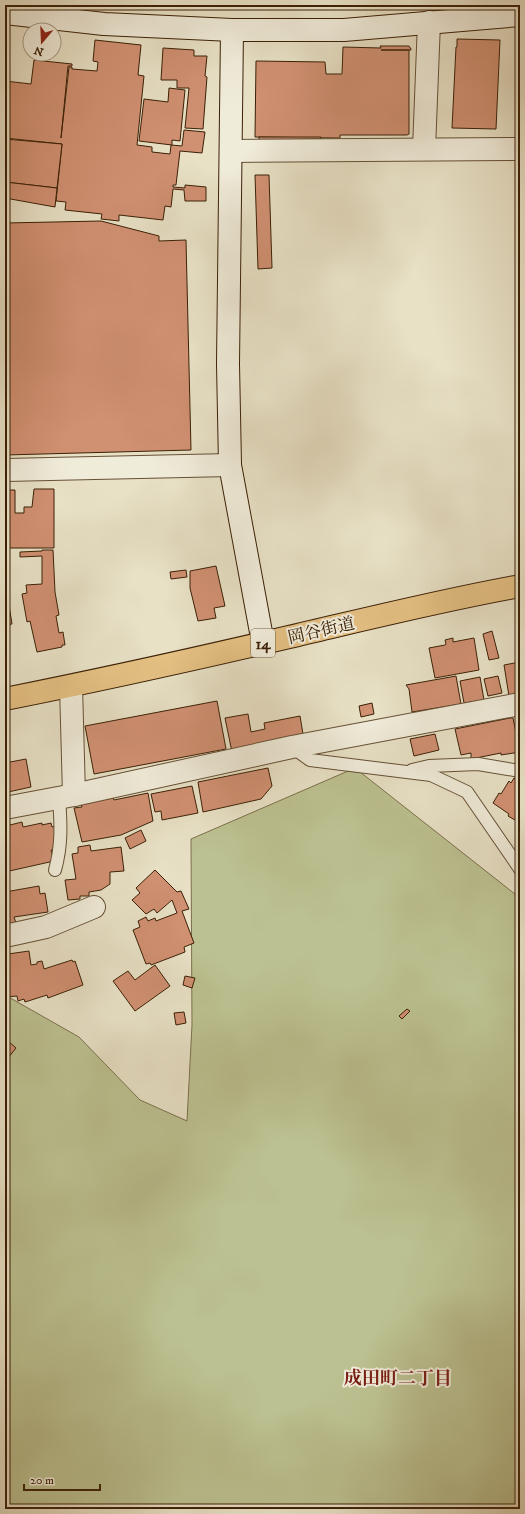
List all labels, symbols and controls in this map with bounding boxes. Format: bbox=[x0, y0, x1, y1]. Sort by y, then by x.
north arrow bbox=[22, 22, 62, 62]
text: N bbox=[33, 42, 46, 59]
street label: 岡谷街道 bbox=[286, 613, 357, 649]
road number: 14 bbox=[251, 629, 275, 657]
district label: 成田町二丁目 bbox=[344, 1368, 452, 1390]
scale bar bbox=[24, 1466, 100, 1492]
text: 20 m bbox=[30, 1473, 54, 1488]

